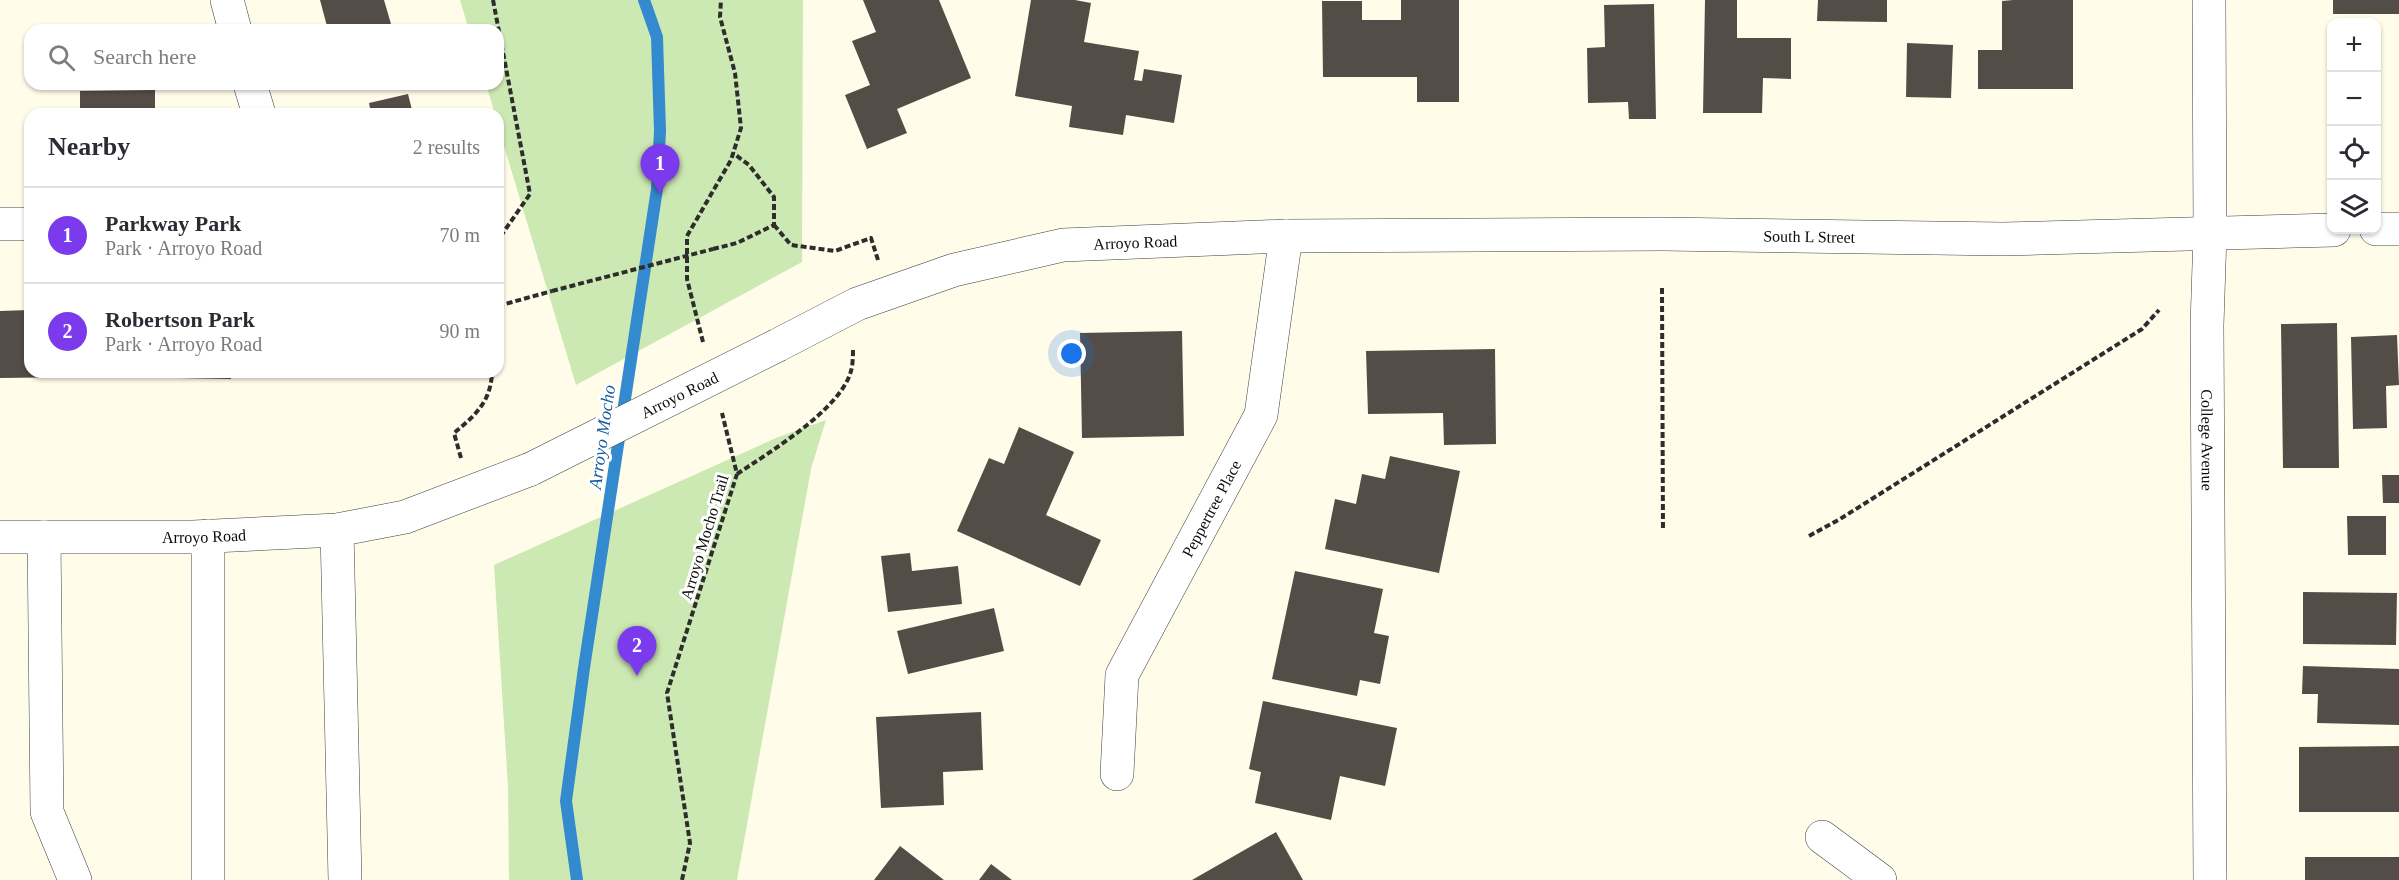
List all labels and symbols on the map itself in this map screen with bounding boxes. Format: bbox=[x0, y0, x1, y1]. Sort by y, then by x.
pin: 1 bbox=[640, 144, 680, 194]
street label: South L Street bbox=[1763, 227, 1856, 246]
street label: Arroyo Road bbox=[1093, 232, 1178, 253]
your location bbox=[1057, 339, 1086, 368]
street label: Arroyo Road bbox=[638, 369, 721, 421]
water label: Arroyo Mocho bbox=[585, 384, 619, 491]
street label: College Avenue bbox=[2198, 389, 2216, 491]
street label: Peppertree Place bbox=[1179, 457, 1244, 560]
street label: Arroyo Mocho Trail bbox=[677, 472, 733, 602]
street label: Arroyo Road bbox=[162, 526, 246, 547]
pin: 2 bbox=[618, 626, 656, 676]

